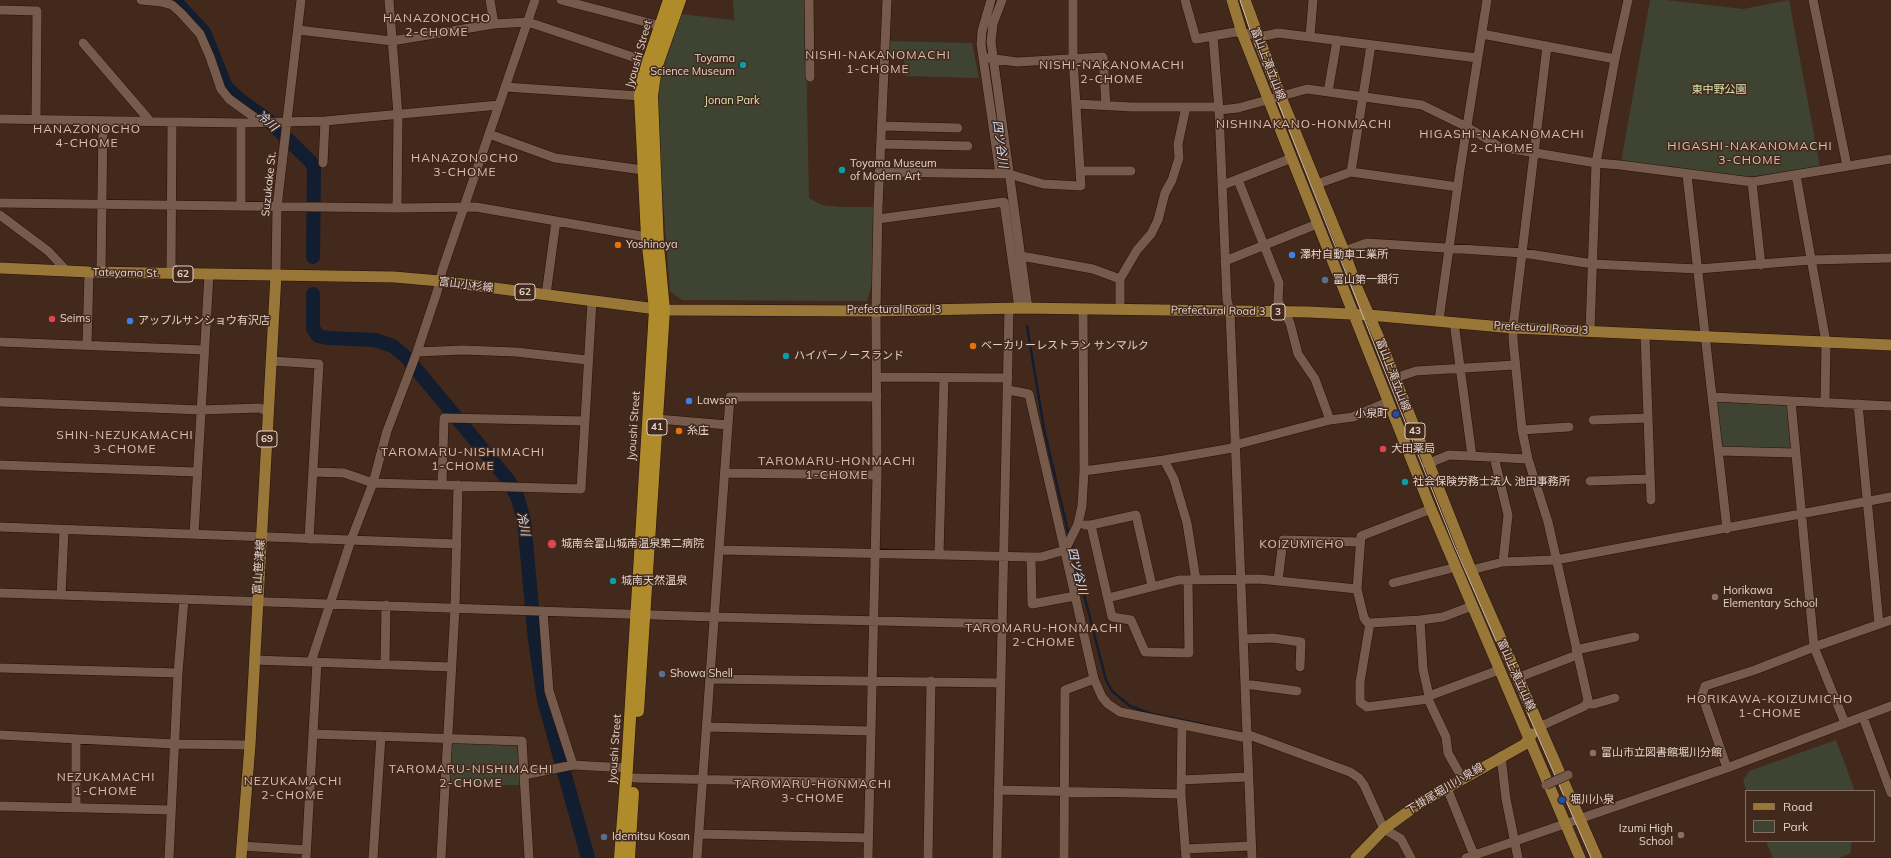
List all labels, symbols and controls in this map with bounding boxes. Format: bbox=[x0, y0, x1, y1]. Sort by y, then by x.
district label: HANAZONOCHO 2-CHOME bbox=[383, 11, 491, 39]
street label: Jyoushi Street bbox=[623, 19, 655, 89]
street label: 富山上滝立山線 bbox=[1248, 26, 1288, 102]
district label: NISHI-NAKANOMACHI 1-CHOME bbox=[805, 48, 951, 76]
place label: Toyama Science Museum bbox=[650, 52, 735, 78]
district label: NISHI-NAKANOMACHI 2-CHOME bbox=[1039, 58, 1185, 86]
marker: Toyama Science Museum bbox=[738, 60, 748, 70]
park label: 東中野公園 bbox=[1692, 83, 1746, 97]
park label: Jonan Park bbox=[704, 94, 760, 108]
water label: 冷川 bbox=[253, 108, 281, 134]
district label: NISHINAKANO-HONMACHI bbox=[1216, 117, 1392, 131]
water label: 四ツ谷川 bbox=[990, 119, 1010, 169]
district label: HANAZONOCHO 4-CHOME bbox=[33, 122, 141, 150]
district label: HIGASHI-NAKANOMACHI 2-CHOME bbox=[1419, 127, 1585, 155]
district label: HIGASHI-NAKANOMACHI 3-CHOME bbox=[1667, 139, 1833, 167]
street label: Suzukake St. bbox=[259, 151, 279, 217]
district label: HANAZONOCHO 3-CHOME bbox=[411, 151, 519, 179]
place label: Toyama Museum of Modern Art bbox=[850, 157, 937, 183]
marker: Toyama Museum of Modern Art bbox=[837, 165, 847, 175]
place label: Yoshinoya bbox=[626, 238, 678, 252]
marker: Yoshinoya bbox=[613, 240, 623, 250]
place label: 澤村自動車工業所 bbox=[1300, 248, 1388, 262]
marker: 澤村自動車工業所 bbox=[1287, 250, 1297, 260]
street label: Tateyama St. bbox=[92, 266, 160, 280]
road number: 62 bbox=[173, 266, 193, 282]
place label: 富山第一銀行 bbox=[1333, 273, 1399, 287]
street label: 富山小杉線 bbox=[438, 275, 494, 295]
marker: 富山第一銀行 bbox=[1320, 275, 1330, 285]
road number: 62 bbox=[515, 284, 535, 300]
street label: Prefectural Road 3 bbox=[847, 303, 941, 317]
street label: Prefectural Road 3 bbox=[1171, 304, 1265, 318]
road number: 3 bbox=[1271, 304, 1285, 320]
place label: Seims bbox=[60, 312, 91, 326]
marker: Seims bbox=[47, 314, 57, 324]
place label: アップルサンショウ有沢店 bbox=[138, 314, 270, 328]
marker: アップルサンショウ有沢店 bbox=[125, 316, 135, 326]
street label: Prefectural Road 3 bbox=[1493, 319, 1589, 337]
street label: 富山上滝立山線 bbox=[1373, 337, 1413, 413]
place label: ベーカリーレストラン サンマルク bbox=[981, 339, 1149, 353]
marker: ベーカリーレストラン サンマルク bbox=[968, 341, 978, 351]
place label: ハイパーノースランド bbox=[794, 349, 904, 363]
marker: ハイパーノースランド bbox=[781, 351, 791, 361]
street label: Jyoushi Street bbox=[625, 391, 643, 461]
place label: Lawson bbox=[697, 394, 737, 408]
marker: Lawson bbox=[684, 396, 694, 406]
place label: 小泉町 bbox=[1355, 407, 1388, 421]
marker: 小泉町 bbox=[1391, 409, 1401, 419]
road number: 41 bbox=[647, 419, 667, 435]
road number: 43 bbox=[1405, 423, 1425, 439]
place label: 糸庄 bbox=[687, 424, 709, 438]
marker: 糸庄 bbox=[674, 426, 684, 436]
district label: SHIN-NEZUKAMACHI 3-CHOME bbox=[56, 428, 194, 456]
road number: 69 bbox=[257, 431, 277, 447]
place label: 大田薬局 bbox=[1391, 442, 1435, 456]
marker: 大田薬局 bbox=[1378, 444, 1388, 454]
district label: TAROMARU-NISHIMACHI 1-CHOME bbox=[381, 445, 545, 473]
district label: TAROMARU-HONMACHI 1-CHOME bbox=[758, 454, 916, 482]
place label: 社会保険労務士法人 池田事務所 bbox=[1413, 475, 1570, 489]
marker: 社会保険労務士法人 池田事務所 bbox=[1400, 477, 1410, 487]
water label: 冷川 bbox=[513, 511, 533, 537]
place label: 城南会富山城南温泉第二病院 bbox=[561, 537, 704, 551]
district label: KOIZUMICHO bbox=[1259, 537, 1345, 551]
marker: 城南会富山城南温泉第二病院 bbox=[546, 538, 558, 550]
street label: 富山笹津線 bbox=[250, 539, 268, 595]
water label: 四ツ谷川 bbox=[1064, 546, 1090, 596]
place label: 城南天然温泉 bbox=[621, 574, 687, 588]
marker: 城南天然温泉 bbox=[608, 576, 618, 586]
place label: Horikawa Elementary School bbox=[1723, 584, 1818, 610]
marker: Horikawa Elementary School bbox=[1710, 592, 1720, 602]
district label: TAROMARU-HONMACHI 2-CHOME bbox=[965, 621, 1123, 649]
street label: 富山上滝立山線 bbox=[1494, 637, 1538, 713]
place label: Showa Shell bbox=[670, 667, 733, 681]
marker: Showa Shell bbox=[657, 669, 667, 679]
district label: HORIKAWA-KOIZUMICHO 1-CHOME bbox=[1687, 692, 1853, 720]
street label: Jyoushi Street bbox=[606, 714, 624, 784]
place label: 富山市立図書館堀川分館 bbox=[1601, 746, 1722, 760]
marker: 富山市立図書館堀川分館 bbox=[1588, 748, 1598, 758]
street label: 下掛尾堀川小泉線 bbox=[1404, 761, 1486, 817]
district label: TAROMARU-NISHIMACHI 2-CHOME bbox=[389, 762, 553, 790]
district label: NEZUKAMACHI 1-CHOME bbox=[57, 770, 155, 798]
district label: NEZUKAMACHI 2-CHOME bbox=[244, 774, 342, 802]
district label: TAROMARU-HONMACHI 3-CHOME bbox=[734, 777, 892, 805]
legend bbox=[1745, 790, 1875, 842]
place label: 堀川小泉 bbox=[1570, 793, 1614, 807]
marker: 堀川小泉 bbox=[1557, 795, 1567, 805]
text: Road bbox=[1783, 799, 1812, 814]
text: Park bbox=[1783, 819, 1808, 834]
place label: Izumi High School bbox=[1619, 822, 1673, 848]
place label: Idemitsu Kosan bbox=[612, 830, 690, 844]
marker: Izumi High School bbox=[1676, 830, 1686, 840]
marker: Idemitsu Kosan bbox=[599, 832, 609, 842]

